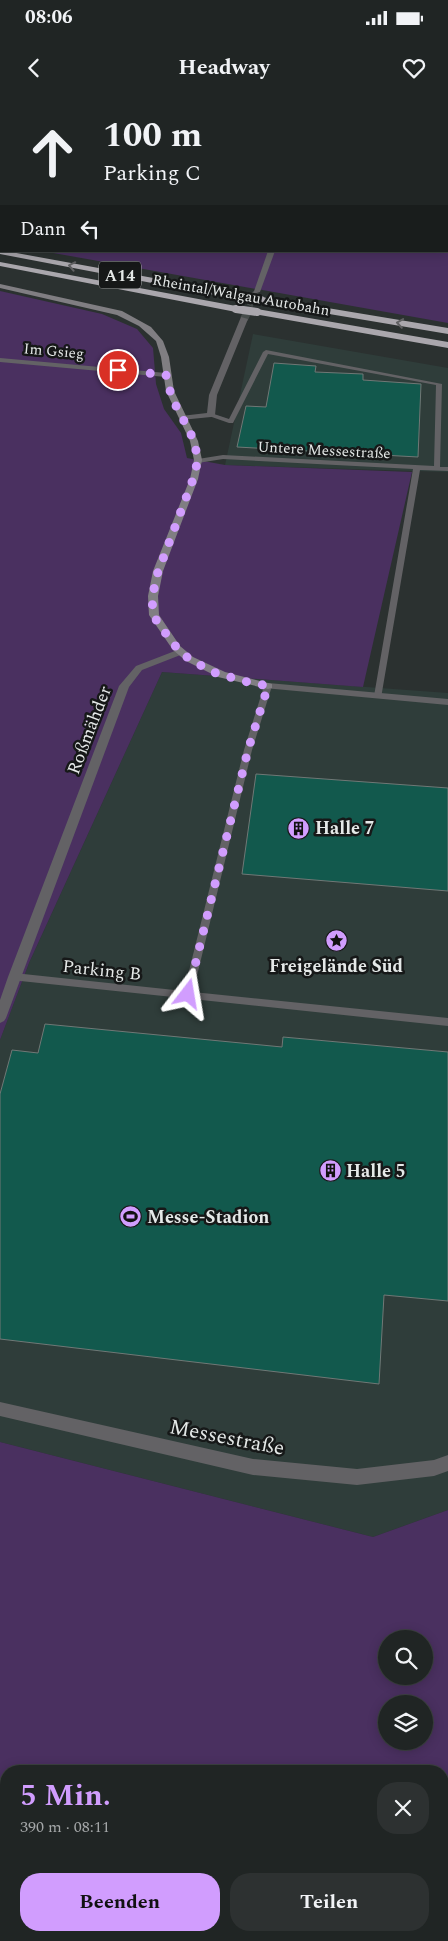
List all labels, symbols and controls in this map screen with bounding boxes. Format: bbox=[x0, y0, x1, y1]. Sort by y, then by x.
text: 08:06 bbox=[25, 3, 73, 32]
text: Headway bbox=[178, 51, 270, 84]
icon: back bbox=[20, 54, 48, 82]
icon: heart bbox=[400, 54, 428, 82]
text: 100 m bbox=[103, 109, 202, 162]
icon: ahead bbox=[20, 120, 85, 185]
text: Parking C bbox=[103, 157, 201, 190]
text: Dann bbox=[20, 215, 66, 244]
icon: left bbox=[76, 215, 104, 243]
one-way arrow bbox=[68, 261, 77, 272]
road number: A14 bbox=[99, 262, 141, 288]
street label: Rheintal/Walgau Autobahn bbox=[150, 269, 332, 322]
one-way arrow bbox=[396, 319, 404, 329]
street label: Im Gsieg bbox=[23, 337, 85, 366]
pin bbox=[97, 349, 139, 391]
icon: arrive bbox=[104, 356, 132, 384]
street label: Untere Messestraße bbox=[257, 436, 391, 465]
street label: Roßmähder bbox=[60, 682, 119, 778]
place label: Halle 7 bbox=[315, 815, 375, 842]
building icon: Halle 7 bbox=[287, 816, 311, 840]
place icon: Freigelände Süd bbox=[324, 929, 348, 953]
street label: Parking B bbox=[61, 953, 143, 988]
place label: Freigelände Süd bbox=[269, 953, 403, 980]
position arrow bbox=[161, 967, 213, 1019]
place label: Halle 5 bbox=[346, 1158, 406, 1185]
building icon: Halle 5 bbox=[318, 1159, 342, 1183]
place label: Messe-Stadion bbox=[147, 1204, 269, 1231]
sports icon: Messe-Stadion bbox=[119, 1205, 143, 1229]
street label: Messestraße bbox=[167, 1411, 287, 1465]
map controls bbox=[378, 1630, 433, 1750]
button: search bbox=[378, 1630, 433, 1685]
button: layers bbox=[378, 1695, 433, 1750]
text: 5 Min. bbox=[20, 1773, 111, 1819]
button: close bbox=[377, 1782, 429, 1834]
text: 390 m · 08:11 bbox=[20, 1815, 110, 1839]
button: Beenden bbox=[20, 1873, 220, 1931]
button: Teilen bbox=[230, 1873, 429, 1931]

